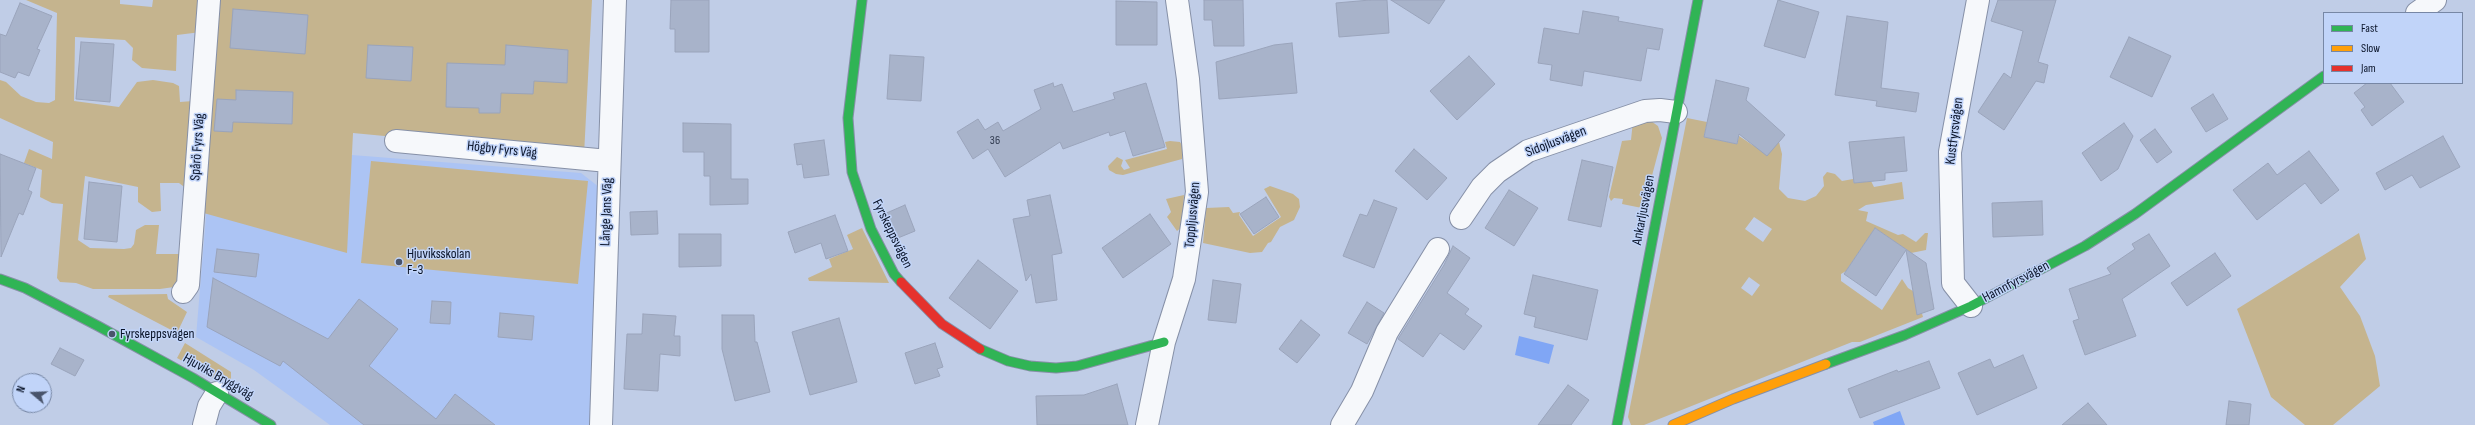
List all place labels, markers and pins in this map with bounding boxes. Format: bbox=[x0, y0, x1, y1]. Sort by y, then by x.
place label: Hjuviksskolan F-3 bbox=[407, 246, 470, 278]
marker: Hjuviksskolan F-3 bbox=[394, 257, 404, 267]
place label: Fyrskeppsvägen bbox=[120, 326, 195, 342]
marker: Fyrskeppsvägen bbox=[107, 329, 117, 339]

